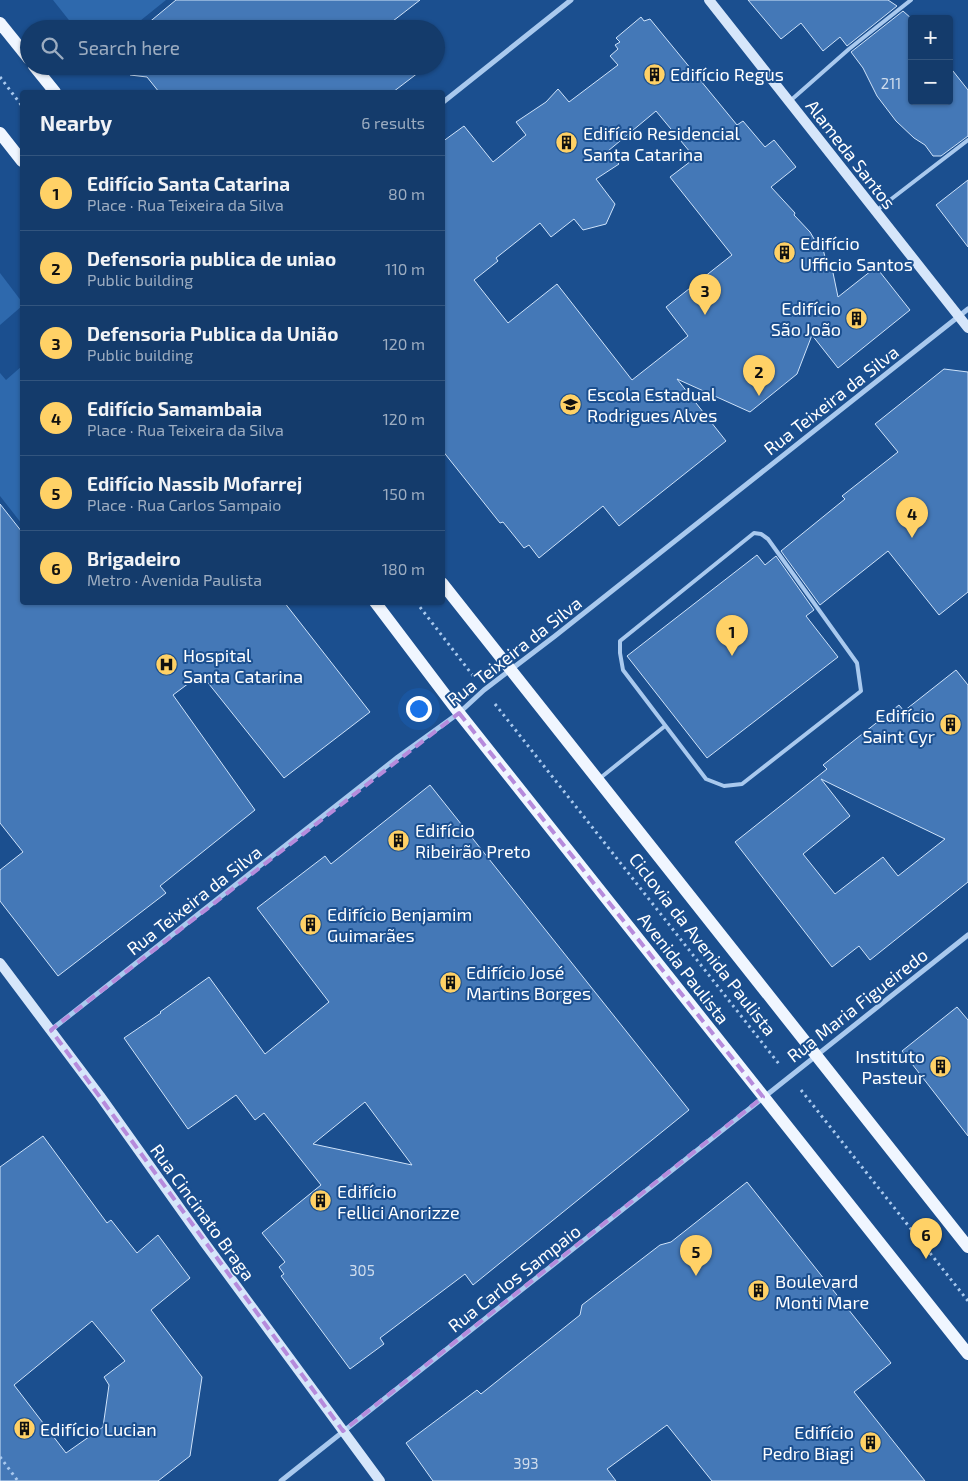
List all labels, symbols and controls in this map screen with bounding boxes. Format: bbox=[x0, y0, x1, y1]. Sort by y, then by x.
map controls bbox=[908, 15, 953, 105]
button: + bbox=[908, 15, 953, 60]
search box bbox=[20, 20, 445, 75]
icon: search bbox=[38, 34, 66, 62]
text: Search here bbox=[78, 36, 180, 59]
button: − bbox=[908, 60, 953, 105]
building icon: Edifício Regus bbox=[642, 62, 666, 86]
place label: Edifício Regus bbox=[670, 63, 784, 85]
house number: 211 bbox=[881, 74, 901, 92]
street label: Alameda Santos bbox=[801, 95, 901, 213]
text: Nearby bbox=[40, 110, 112, 135]
text: 6 results bbox=[361, 113, 425, 132]
place label: Edifício Residencial Santa Catarina bbox=[583, 122, 741, 165]
building icon: Edifício Residencial Santa Catarina bbox=[555, 131, 579, 155]
text: Edifício Santa Catarina bbox=[87, 172, 290, 195]
text: 1 bbox=[53, 184, 59, 203]
text: 80 m bbox=[388, 184, 425, 203]
text: Place · Rua Teixeira da Silva bbox=[87, 195, 284, 214]
place label: Edifício Ufficio Santos bbox=[800, 232, 913, 275]
building icon: Edifício Ufficio Santos bbox=[772, 241, 796, 265]
text: Defensoria publica de uniao bbox=[87, 247, 336, 270]
text: 2 bbox=[51, 259, 61, 278]
text: 110 m bbox=[385, 259, 425, 278]
text: Public building bbox=[87, 270, 193, 289]
pin: 3 bbox=[689, 274, 721, 315]
place label: Edifício São João bbox=[771, 297, 841, 340]
building icon: Edifício São João bbox=[845, 306, 869, 330]
text: Defensoria Publica da União bbox=[87, 322, 338, 345]
text: 3 bbox=[51, 334, 61, 353]
text: 120 m bbox=[382, 334, 425, 353]
street label: Rua Teixeira da Silva bbox=[759, 341, 903, 459]
text: Public building bbox=[87, 345, 193, 364]
pin: 2 bbox=[743, 355, 775, 396]
place label: Escola Estadual Rodrigues Alves bbox=[587, 383, 717, 426]
school or university icon: Escola Estadual Rodrigues Alves bbox=[559, 392, 583, 416]
text: Edifício Samambaia bbox=[87, 397, 262, 420]
text: 4 bbox=[51, 409, 61, 428]
text: 120 m bbox=[382, 409, 425, 428]
text: Place · Rua Teixeira da Silva bbox=[87, 420, 284, 439]
text: Edifício Nassib Mofarrej bbox=[87, 472, 302, 495]
text: 5 bbox=[52, 484, 60, 503]
text: 150 m bbox=[383, 484, 425, 503]
text: Place · Rua Carlos Sampaio bbox=[87, 495, 281, 514]
pin: 4 bbox=[896, 497, 928, 538]
text: Brigadeiro bbox=[87, 547, 181, 570]
text: 6 bbox=[51, 559, 61, 578]
text: 180 m bbox=[382, 559, 425, 578]
text: Metro · Avenida Paulista bbox=[87, 570, 262, 589]
street label: Rua Teixeira da Silva bbox=[442, 592, 586, 710]
pin: 1 bbox=[716, 615, 748, 656]
place label: Hospital Santa Catarina bbox=[183, 644, 303, 687]
hospital icon: Hospital Santa Catarina bbox=[155, 653, 179, 677]
your location bbox=[406, 696, 432, 722]
place label: Edifício Saint Cyr bbox=[862, 704, 935, 747]
building icon: Edifício Saint Cyr bbox=[939, 713, 963, 737]
place label: Edifício Ribeirão Preto bbox=[415, 819, 531, 862]
building icon: Edifício Ribeirão Preto bbox=[387, 828, 411, 852]
street label: Rua Teixeira da Silva bbox=[122, 841, 266, 959]
street label: Ciclovia da Avenida Paulista bbox=[625, 848, 781, 1040]
place label: Edifício Benjamim Guimarães bbox=[327, 903, 472, 946]
street label: Avenida Paulista bbox=[634, 908, 734, 1028]
building icon: Edifício Benjamim Guimarães bbox=[299, 912, 323, 936]
street label: Rua Maria Figueiredo bbox=[782, 943, 932, 1067]
place label: Edifício José Martins Borges bbox=[466, 961, 591, 1004]
building icon: Edifício José Martins Borges bbox=[438, 970, 462, 994]
place label: Instituto Pasteur bbox=[855, 1045, 925, 1088]
building icon: Instituto Pasteur bbox=[929, 1054, 953, 1078]
street label: Rua Cincinato Braga bbox=[146, 1139, 260, 1285]
place label: Edifício Fellici Anorizze bbox=[337, 1180, 460, 1223]
building icon: Edifício Fellici Anorizze bbox=[309, 1189, 333, 1213]
pin: 6 bbox=[910, 1218, 942, 1259]
street label: Rua Carlos Sampaio bbox=[443, 1219, 585, 1337]
pin: 5 bbox=[680, 1235, 712, 1276]
house number: 305 bbox=[349, 1261, 375, 1279]
place label: Boulevard Monti Mare bbox=[775, 1270, 869, 1313]
building icon: Boulevard Monti Mare bbox=[747, 1279, 771, 1303]
building icon: Edifício Lucian bbox=[12, 1417, 36, 1441]
place label: Edifício Lucian bbox=[40, 1418, 157, 1440]
place label: Edifício Pedro Biagi bbox=[762, 1421, 854, 1464]
building icon: Edifício Pedro Biagi bbox=[858, 1430, 882, 1454]
house number: 393 bbox=[513, 1454, 539, 1472]

